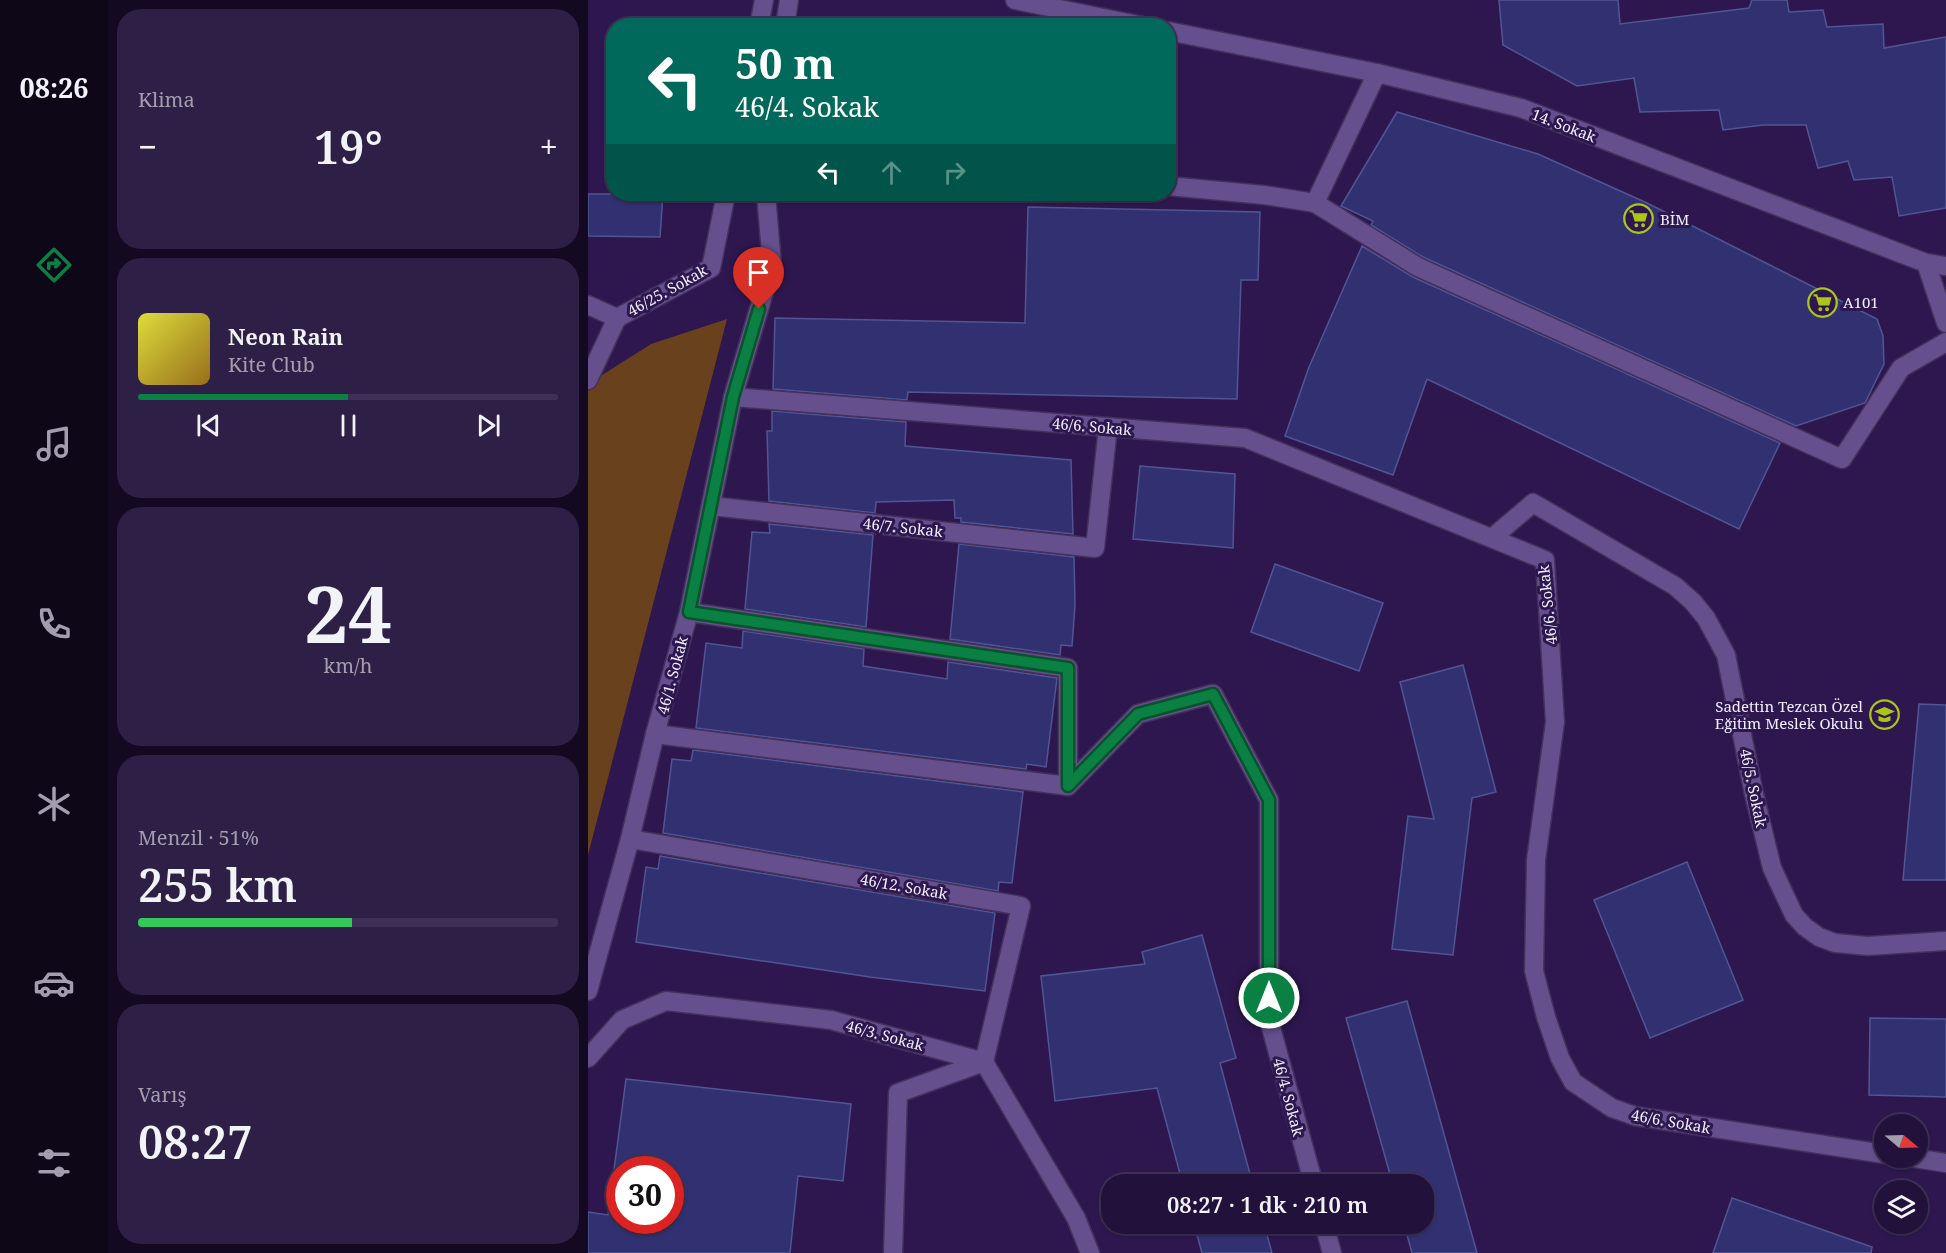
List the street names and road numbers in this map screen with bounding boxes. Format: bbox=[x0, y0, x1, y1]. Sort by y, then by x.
street label: 14. Sokak bbox=[1529, 104, 1599, 146]
street label: 46/25. Sokak bbox=[624, 260, 711, 320]
street label: 46/6. Sokak bbox=[1051, 413, 1133, 439]
street label: 46/7. Sokak bbox=[862, 513, 944, 541]
street label: 46/6. Sokak bbox=[1533, 564, 1561, 646]
street label: 46/1. Sokak bbox=[652, 634, 692, 716]
street label: 46/5. Sokak bbox=[1736, 747, 1772, 829]
street label: 46/12. Sokak bbox=[859, 868, 949, 904]
street label: 46/3. Sokak bbox=[844, 1015, 926, 1055]
street label: 46/4. Sokak bbox=[1269, 1056, 1309, 1138]
street label: 46/6. Sokak bbox=[1630, 1104, 1712, 1138]

